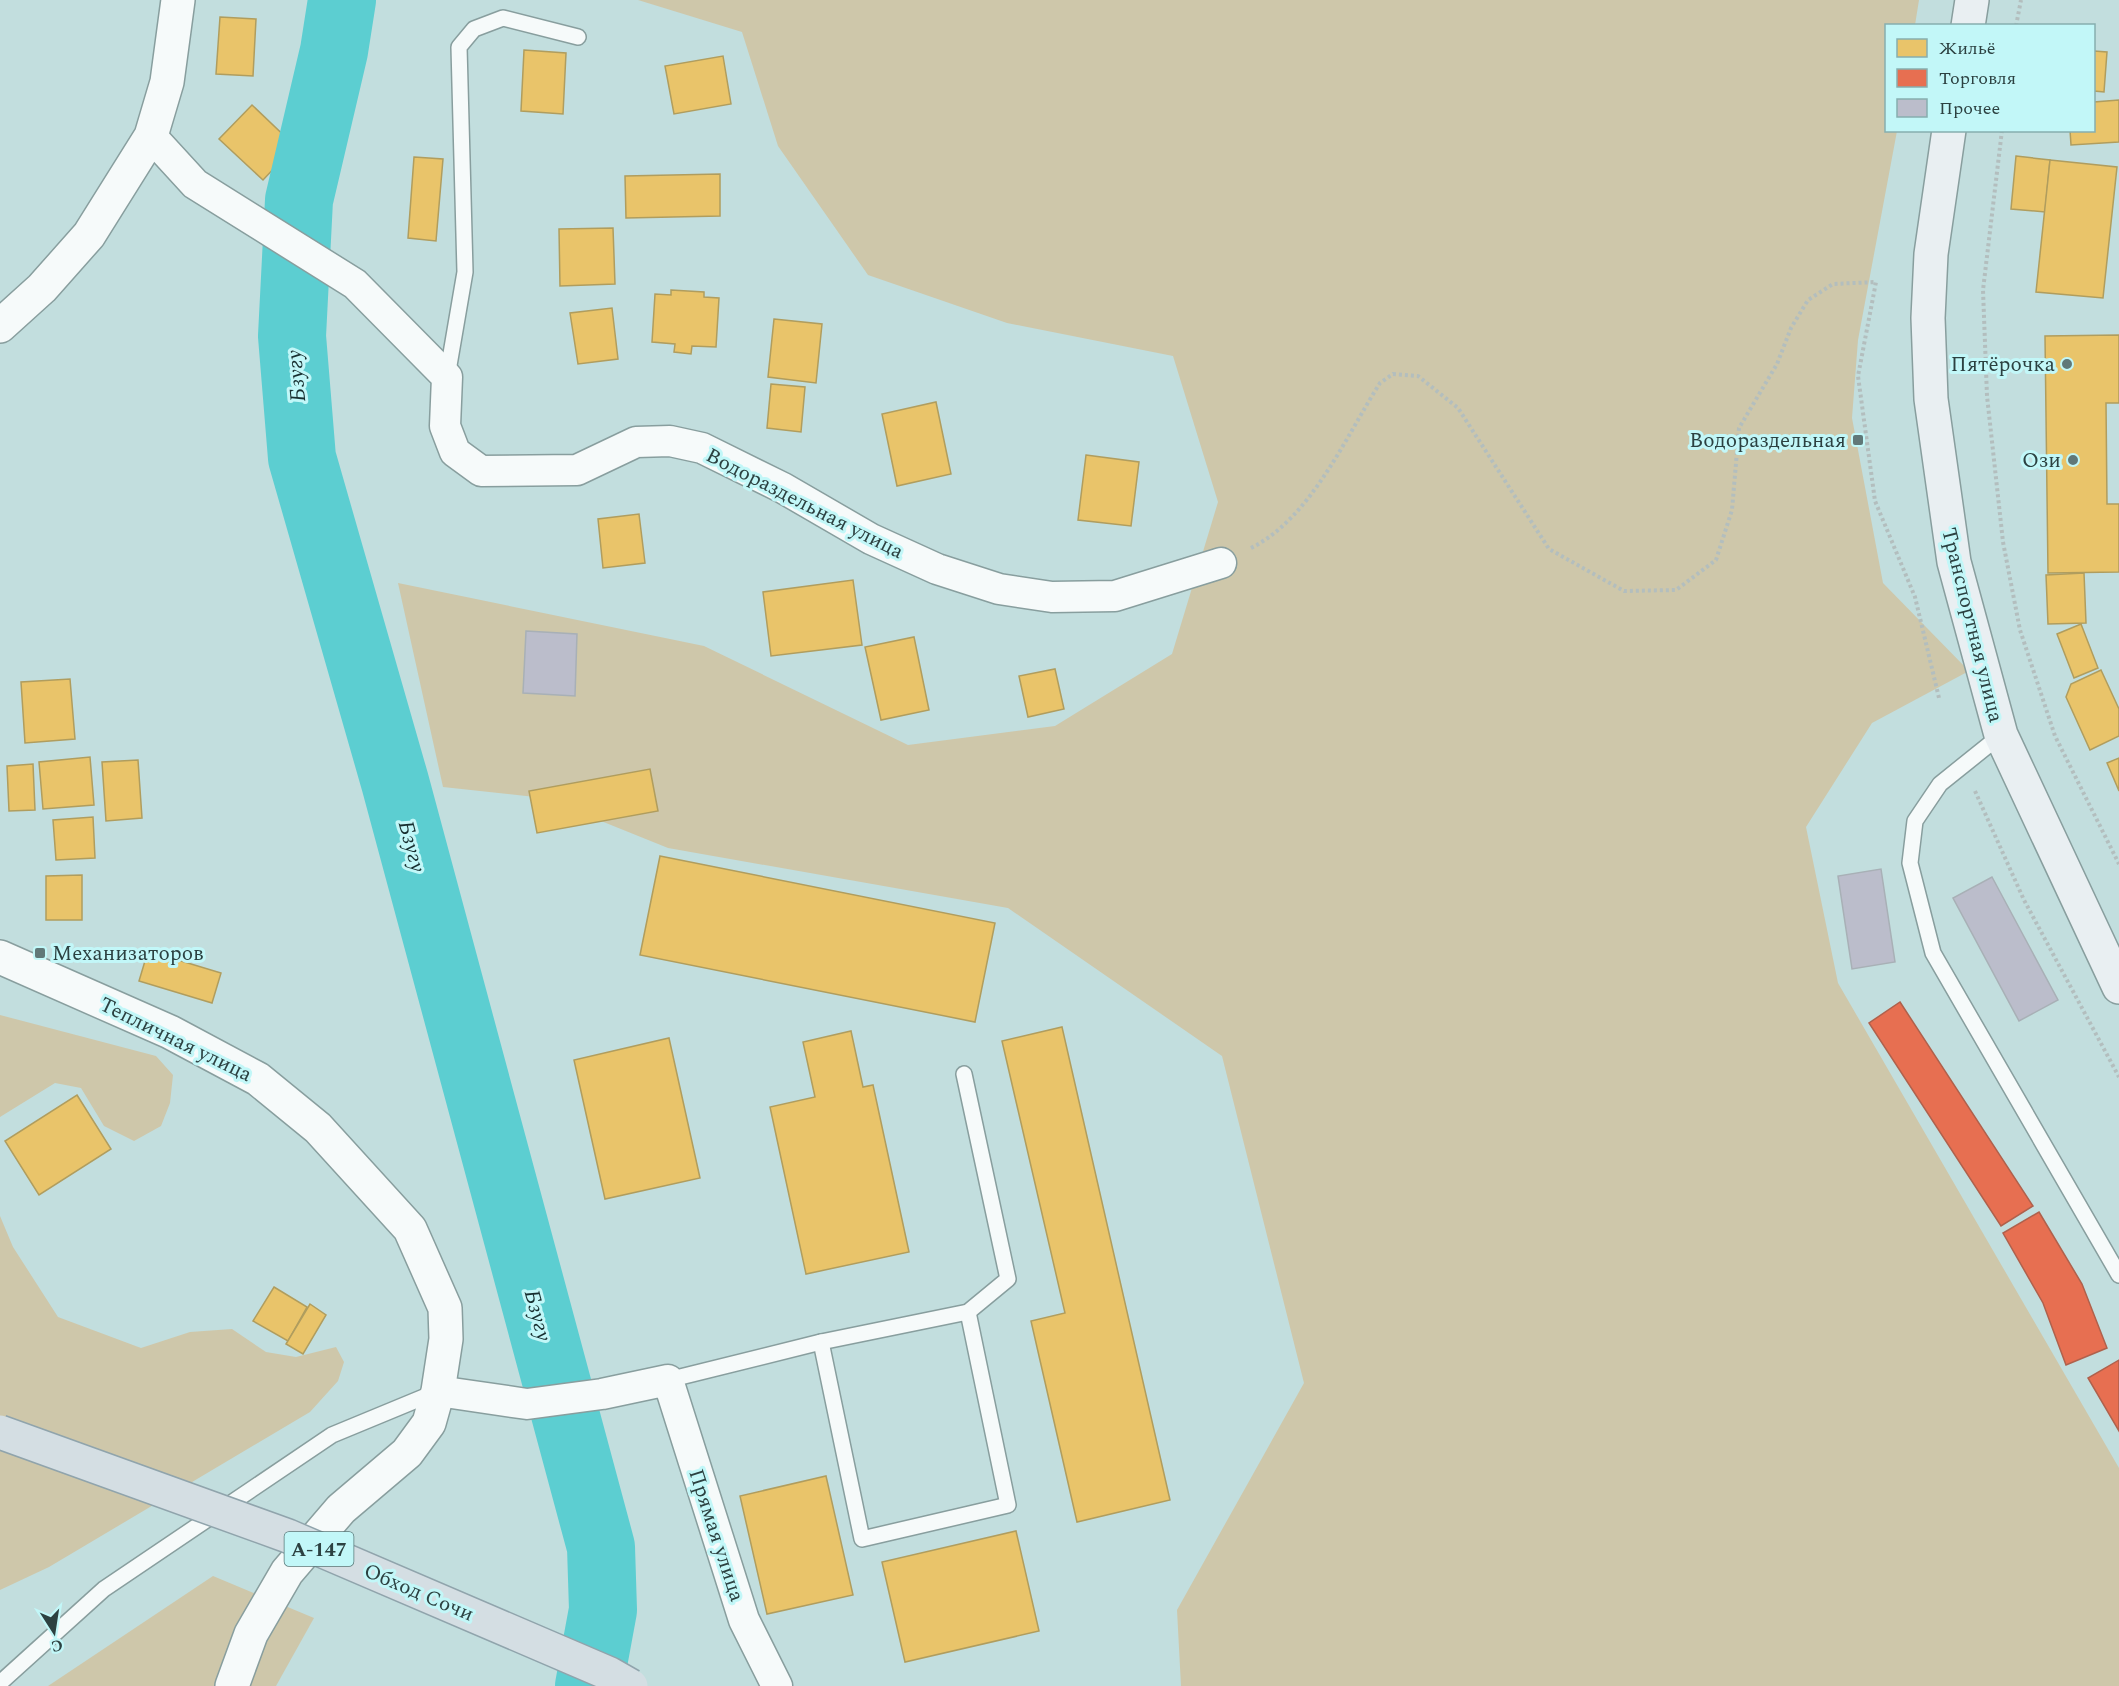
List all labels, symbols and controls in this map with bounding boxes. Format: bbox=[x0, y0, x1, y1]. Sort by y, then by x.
legend bbox=[1885, 24, 2095, 132]
text: Жильё bbox=[1939, 35, 1995, 62]
text: Торговля bbox=[1939, 65, 2016, 92]
text: Прочее bbox=[1939, 95, 2000, 122]
water label: Бзугу bbox=[278, 348, 315, 403]
place label: Пятёрочка bbox=[1950, 349, 2056, 381]
marker: Пятёрочка bbox=[2060, 357, 2074, 371]
place label: Водораздельная bbox=[1689, 425, 1846, 457]
marker: Водораздельная bbox=[1851, 433, 1865, 447]
street label: Водораздельная улица bbox=[700, 440, 910, 568]
place label: Ози bbox=[2022, 445, 2061, 477]
marker: Ози bbox=[2066, 453, 2080, 467]
street label: Транспортная улица bbox=[1932, 525, 2012, 727]
water label: Бзугу bbox=[389, 817, 434, 876]
place label: Механизаторов bbox=[52, 938, 204, 970]
marker: Механизаторов bbox=[33, 946, 47, 960]
street label: Тепличная улица bbox=[94, 989, 258, 1091]
water label: Бзугу bbox=[515, 1286, 560, 1345]
street label: Прямая улица bbox=[680, 1465, 753, 1606]
road number: А-147 bbox=[284, 1532, 354, 1566]
street label: Обход Сочи bbox=[359, 1555, 479, 1630]
north arrow bbox=[24, 1602, 84, 1662]
text: С bbox=[49, 1633, 65, 1659]

